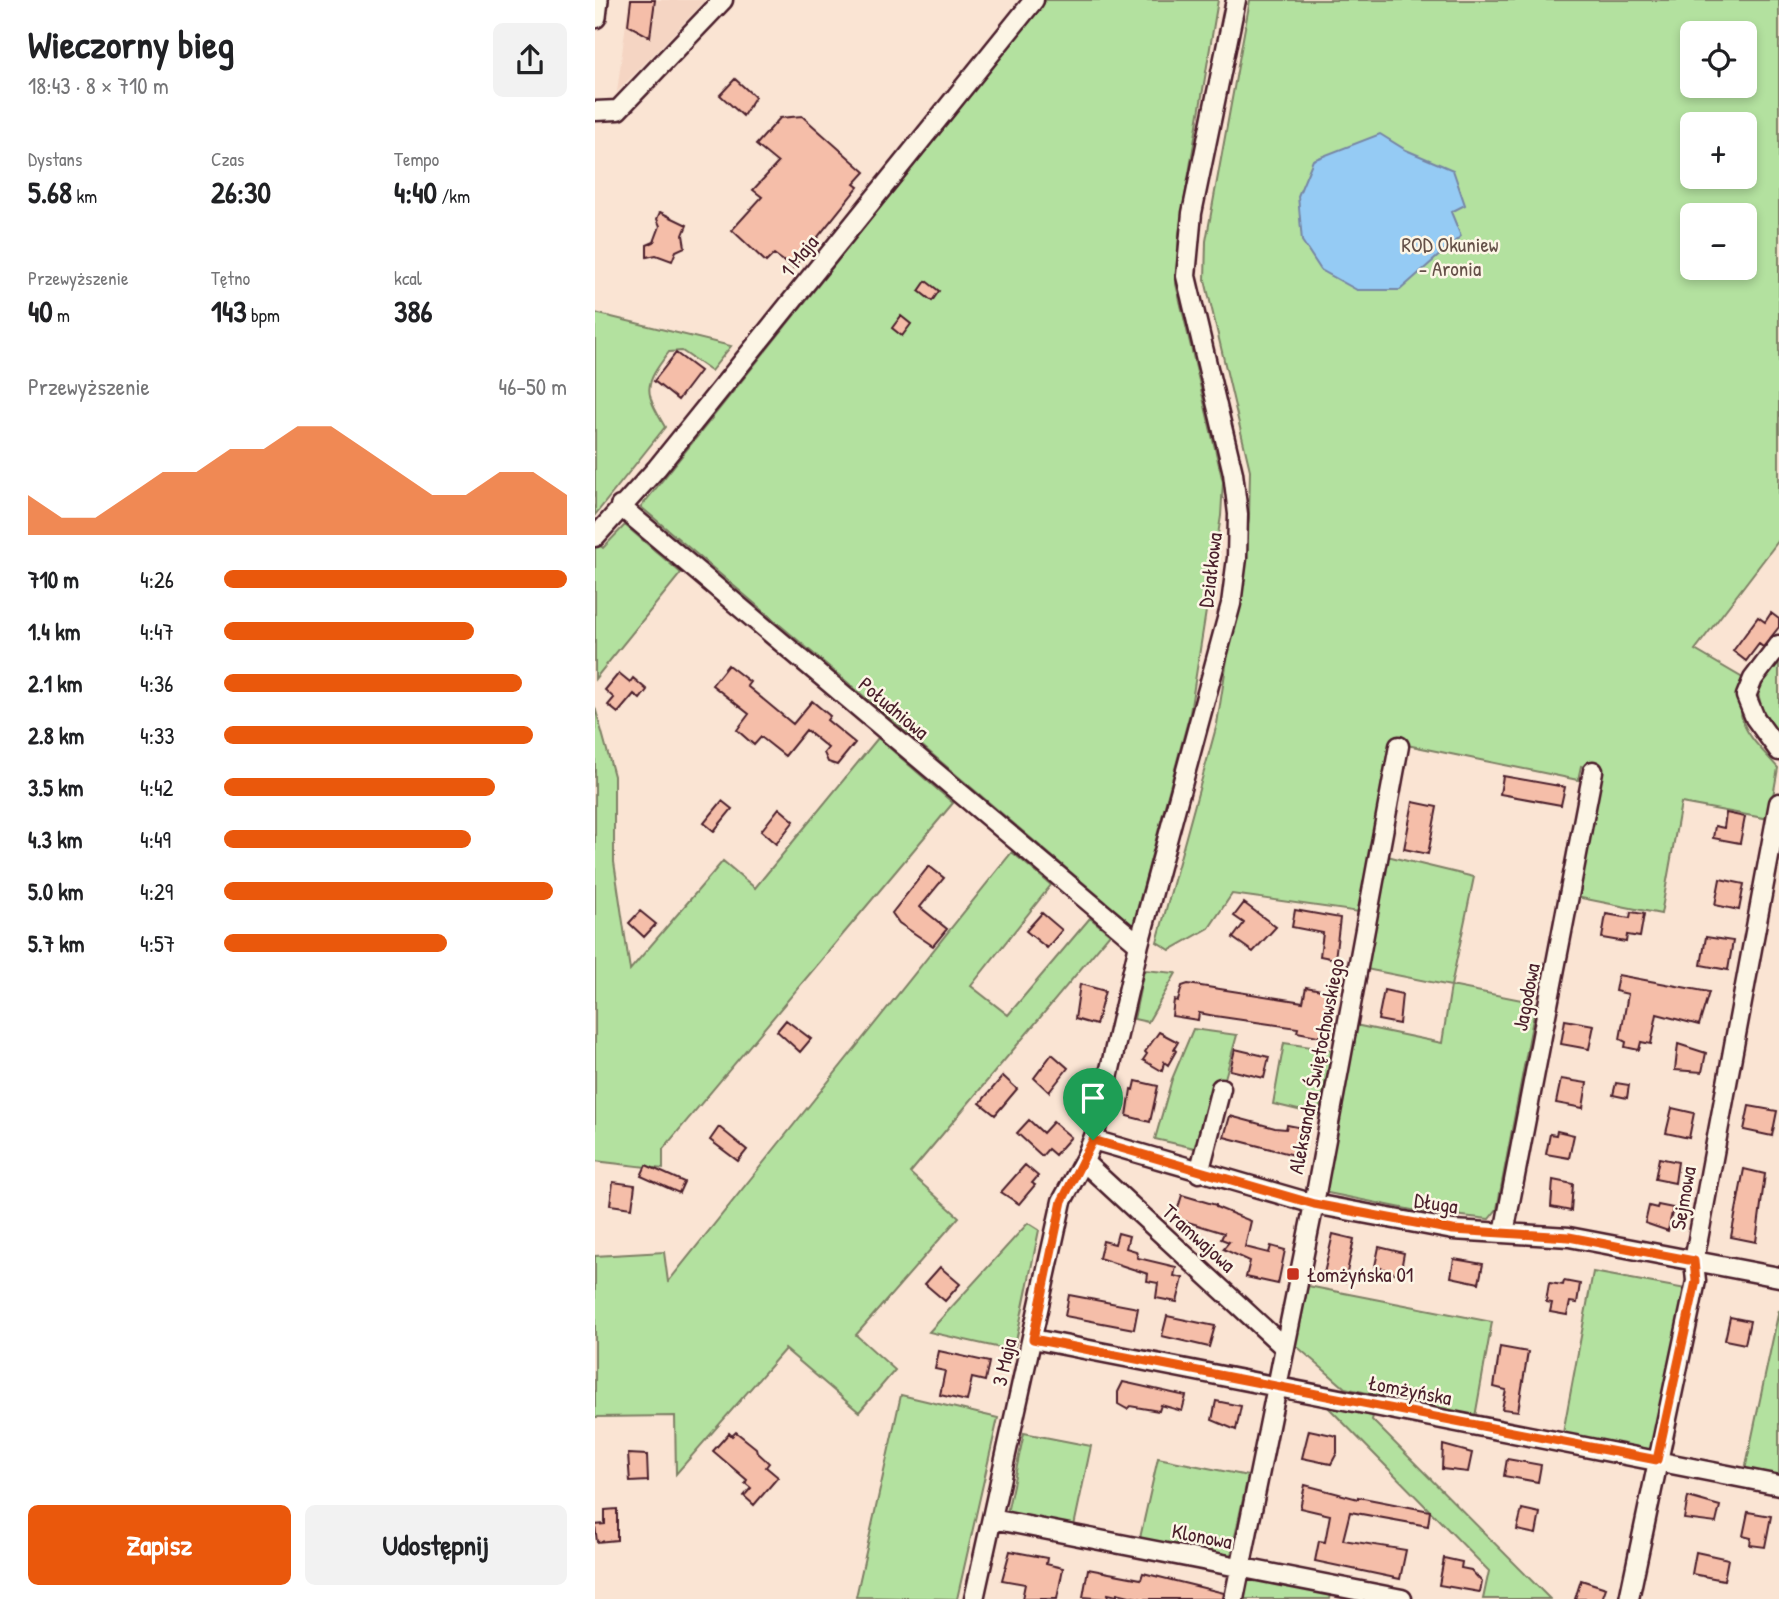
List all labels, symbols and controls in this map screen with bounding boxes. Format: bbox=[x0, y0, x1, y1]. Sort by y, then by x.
text: Wieczorny bieg bbox=[28, 18, 234, 70]
map controls bbox=[1680, 21, 1757, 280]
button: locate bbox=[1680, 21, 1757, 98]
button: share bbox=[493, 23, 567, 97]
text: 18:43 · 8 × 710 m bbox=[28, 70, 169, 101]
button: + bbox=[1680, 112, 1757, 189]
text: Dystans bbox=[28, 146, 82, 172]
text: Czas bbox=[211, 146, 244, 172]
text: Tempo bbox=[394, 146, 439, 172]
text: 5.68 bbox=[28, 172, 72, 212]
text: 26:30 bbox=[211, 172, 271, 212]
text: 4:40 bbox=[394, 172, 437, 212]
text: km bbox=[72, 183, 97, 209]
text: /km bbox=[437, 183, 470, 209]
button: − bbox=[1680, 203, 1757, 280]
street label: 1 Maja bbox=[773, 229, 825, 283]
park label: ROD Okuniew - Aronia bbox=[1401, 230, 1499, 283]
text: Przewyższenie bbox=[28, 265, 129, 291]
text: Tętno bbox=[211, 265, 250, 291]
text: kcal bbox=[394, 265, 422, 291]
text: 40 bbox=[28, 291, 53, 331]
text: 143 bbox=[211, 291, 247, 331]
text: 386 bbox=[394, 291, 432, 331]
text: m bbox=[53, 302, 70, 328]
text: bpm bbox=[247, 302, 280, 328]
text: Przewyższenie bbox=[28, 371, 150, 402]
text: 46–50 m bbox=[499, 371, 567, 402]
street label: Działkowa bbox=[1191, 531, 1229, 609]
text: 710 m bbox=[28, 564, 79, 595]
text: 4:26 bbox=[140, 564, 174, 595]
text: 1.4 km bbox=[28, 616, 80, 647]
text: 4:47 bbox=[140, 616, 174, 647]
text: 2.1 km bbox=[28, 668, 83, 699]
text: 4:36 bbox=[140, 668, 173, 699]
street label: Południowa bbox=[853, 670, 935, 746]
text: 2.8 km bbox=[28, 720, 84, 751]
text: 4:33 bbox=[140, 720, 175, 751]
text: 3.5 km bbox=[28, 772, 83, 803]
text: 4:42 bbox=[140, 772, 173, 803]
text: 4.3 km bbox=[28, 824, 82, 855]
text: 4:49 bbox=[140, 824, 171, 855]
text: 5.0 km bbox=[28, 876, 83, 907]
text: 4:29 bbox=[140, 876, 173, 907]
text: 5.7 km bbox=[28, 928, 85, 959]
text: 4:57 bbox=[140, 928, 175, 959]
street label: Aleksandra Świętochowskiego bbox=[1281, 956, 1351, 1176]
street label: Jagodowa bbox=[1505, 961, 1547, 1033]
pin bbox=[1063, 1068, 1123, 1140]
icon: arrive bbox=[1074, 1079, 1112, 1117]
street label: Sejmowa bbox=[1663, 1164, 1703, 1232]
street label: Długa bbox=[1412, 1185, 1460, 1221]
street label: Tramwajowa bbox=[1156, 1197, 1242, 1279]
place label: Łomżyńska 01 bbox=[1307, 1260, 1413, 1289]
marker: Łomżyńska 01 bbox=[1285, 1266, 1301, 1282]
street label: 3 Maja bbox=[984, 1335, 1024, 1389]
street label: Łomżyńska bbox=[1366, 1368, 1454, 1412]
button: Zapisz bbox=[28, 1505, 291, 1585]
button: Udostępnij bbox=[305, 1505, 567, 1585]
street label: Klonowa bbox=[1169, 1516, 1235, 1556]

